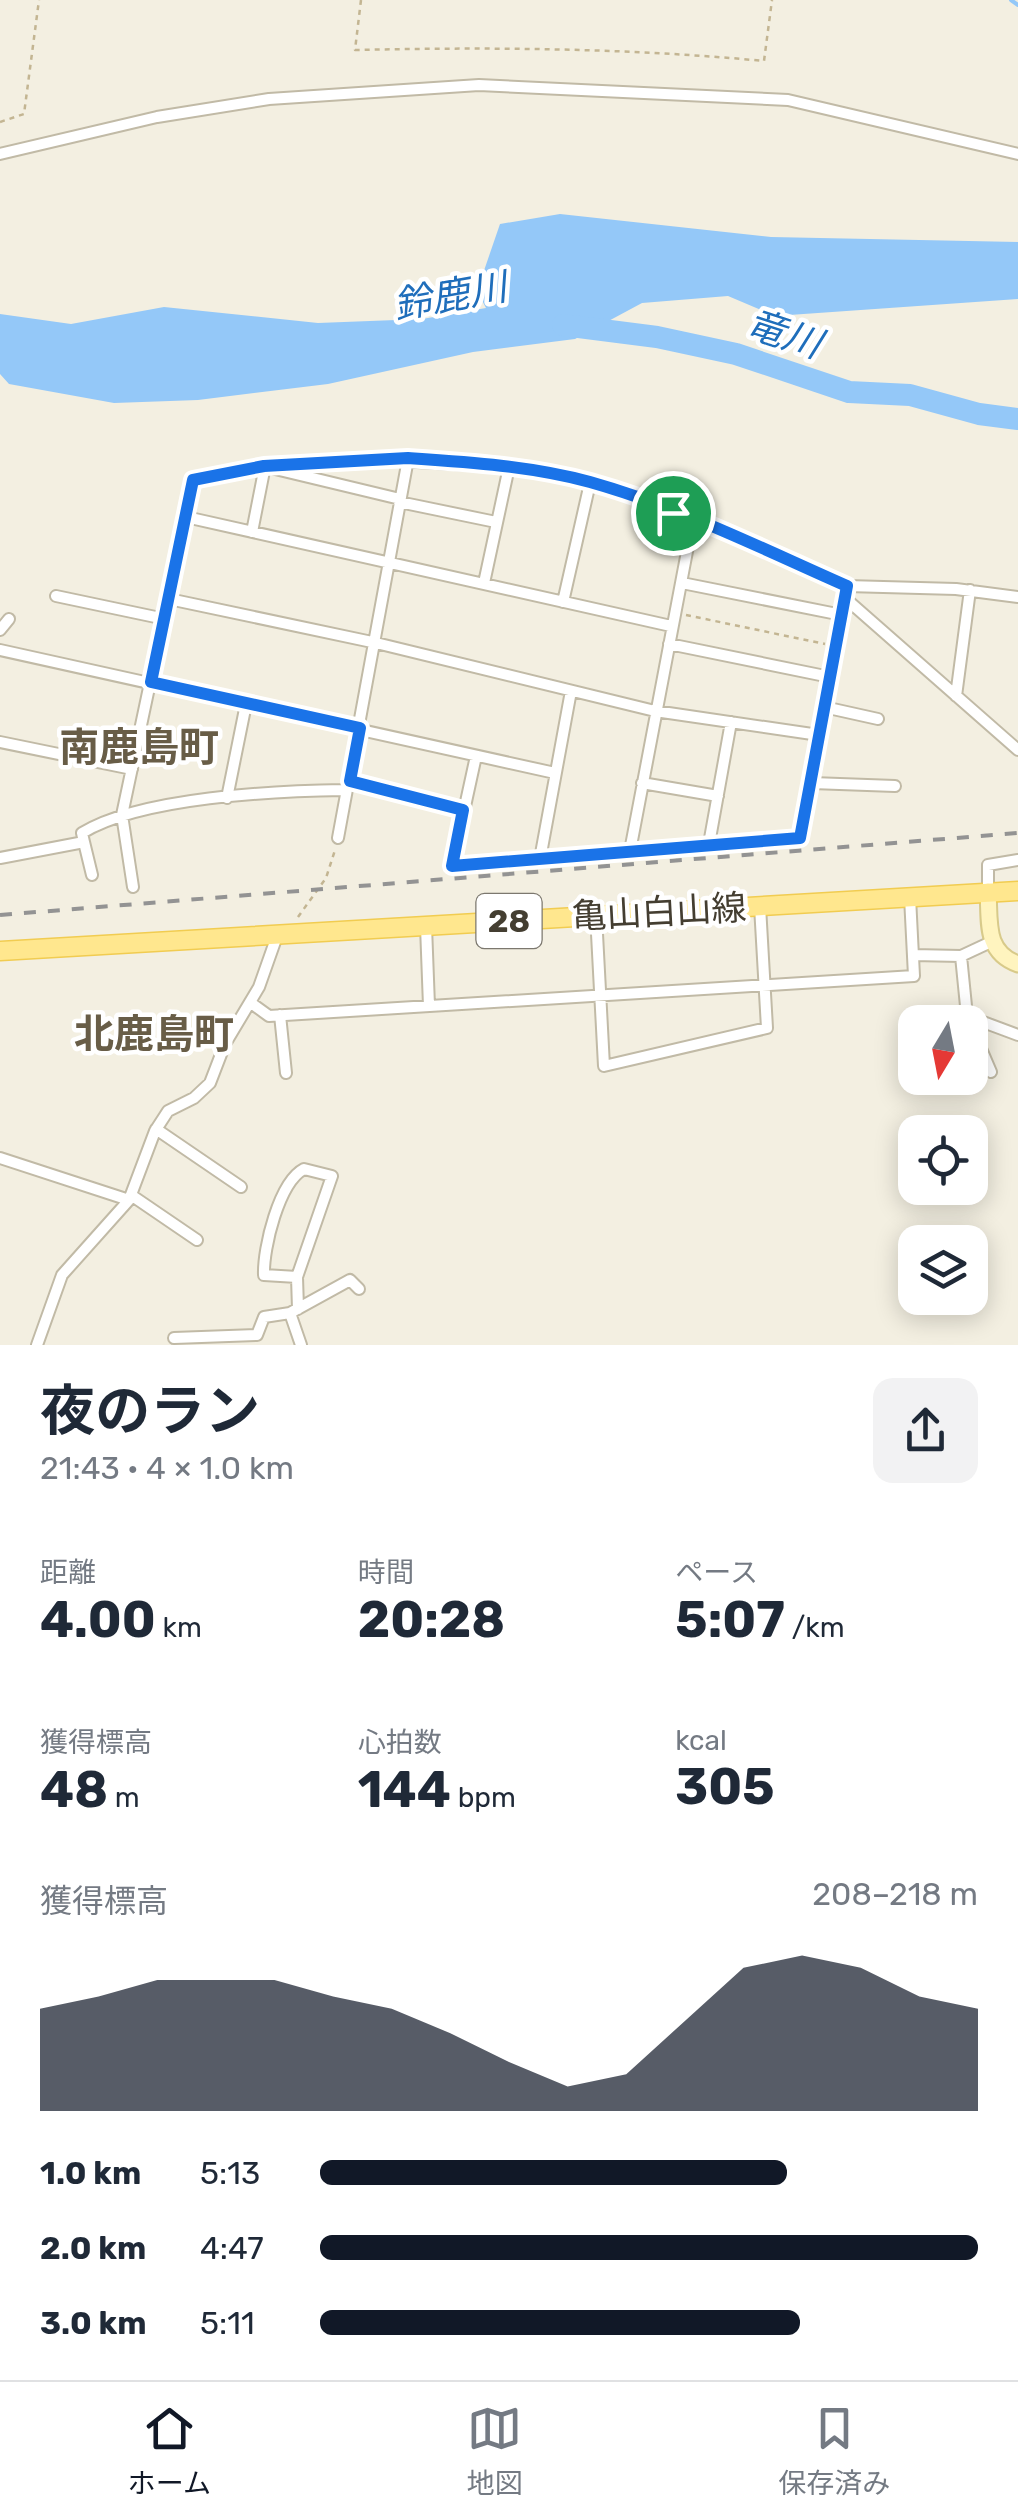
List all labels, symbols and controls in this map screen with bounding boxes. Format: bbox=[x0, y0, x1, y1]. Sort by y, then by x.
water label: 鈴鹿川 bbox=[390, 263, 514, 329]
water label: 竜川 bbox=[741, 300, 831, 369]
pin bbox=[631, 471, 716, 556]
icon: arrive bbox=[646, 486, 701, 541]
district label: 南鹿島町 bbox=[59, 724, 219, 771]
street label: 亀山白山線 bbox=[571, 886, 747, 938]
road number: 28 bbox=[476, 894, 542, 948]
north arrow bbox=[898, 1005, 988, 1095]
map controls bbox=[898, 1005, 988, 1315]
district label: 北鹿島町 bbox=[74, 1011, 234, 1058]
button: locate bbox=[898, 1115, 988, 1205]
button: layers bbox=[898, 1225, 988, 1315]
button: share bbox=[873, 1378, 978, 1483]
text: 夜のラン bbox=[40, 1379, 260, 1444]
text: 21:43 · 4 × 1.0 km bbox=[40, 1449, 294, 1487]
text: 距離 bbox=[40, 1556, 96, 1589]
text: 時間 bbox=[358, 1556, 414, 1589]
text: ペース bbox=[675, 1556, 758, 1589]
text: 4.00 bbox=[40, 1590, 156, 1650]
text: 20:28 bbox=[358, 1590, 505, 1650]
text: 5:07 bbox=[675, 1590, 785, 1650]
text: km bbox=[156, 1611, 202, 1644]
text: /km bbox=[785, 1611, 845, 1644]
text: kcal bbox=[675, 1724, 727, 1757]
text: 獲得標高 bbox=[40, 1726, 152, 1759]
text: 心拍数 bbox=[358, 1726, 442, 1759]
text: 305 bbox=[675, 1757, 775, 1817]
text: 48 bbox=[40, 1760, 108, 1820]
text: 144 bbox=[358, 1760, 451, 1820]
text: m bbox=[108, 1781, 140, 1814]
text: bpm bbox=[451, 1781, 516, 1814]
text: 208–218 m bbox=[812, 1875, 978, 1913]
text: 獲得標高 bbox=[40, 1882, 168, 1920]
text: 1.0 km bbox=[40, 2154, 141, 2192]
text: 5:13 bbox=[200, 2154, 260, 2192]
text: 2.0 km bbox=[40, 2229, 146, 2267]
text: 4:47 bbox=[200, 2229, 264, 2267]
text: 3.0 km bbox=[40, 2304, 147, 2342]
text: 5:11 bbox=[200, 2304, 255, 2342]
tab: ホーム bbox=[128, 2401, 211, 2501]
tab: 地図 bbox=[467, 2401, 523, 2501]
tab: 保存済み bbox=[778, 2401, 890, 2501]

